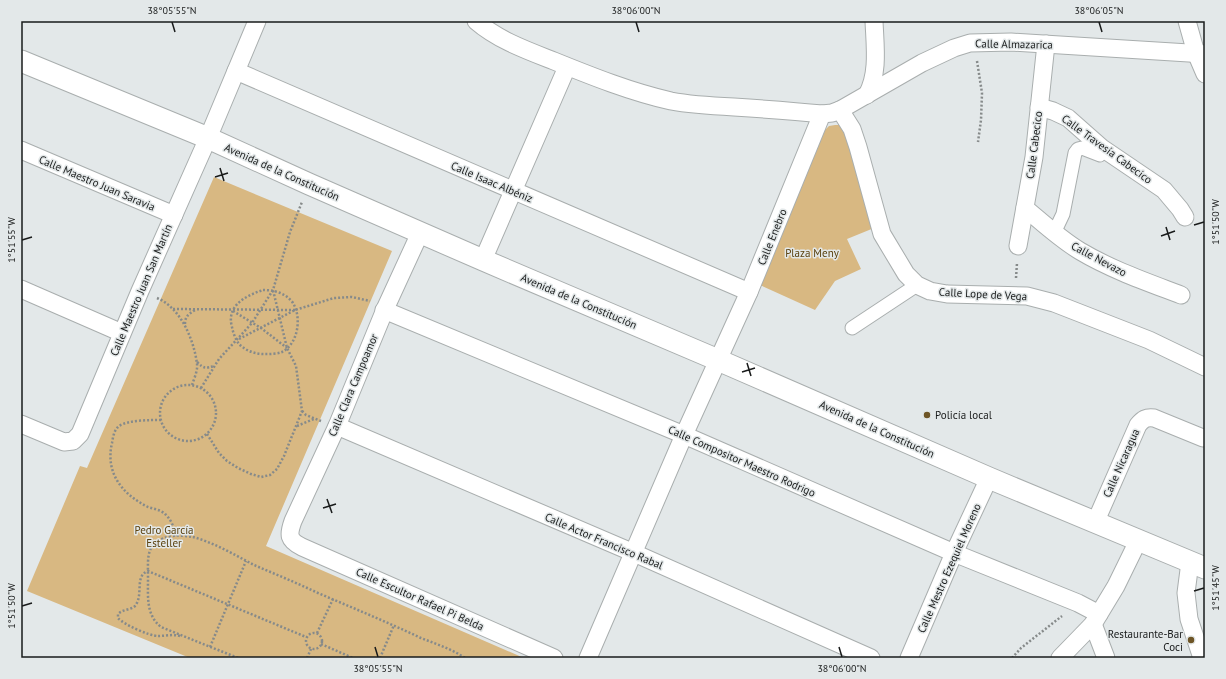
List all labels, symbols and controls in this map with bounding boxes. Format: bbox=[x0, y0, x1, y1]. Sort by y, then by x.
text: 38°05'55"N bbox=[147, 4, 197, 17]
text: 38°06'00"N bbox=[611, 4, 661, 17]
text: 38°06'05"N bbox=[1074, 4, 1124, 17]
street label: Calle Almazarica bbox=[975, 36, 1053, 52]
street label: Calle Cabecico bbox=[1023, 110, 1045, 180]
street label: Calle Travesía Cabecico bbox=[1059, 111, 1155, 187]
street label: Avenida de la Constitución bbox=[222, 140, 342, 204]
street label: Calle Maestro Juan Saravia bbox=[37, 152, 157, 214]
street label: Calle Isaac Albéniz bbox=[449, 158, 535, 206]
text: 1°51'50"W bbox=[1209, 198, 1222, 245]
street label: Calle Enebro bbox=[754, 207, 790, 267]
text: 1°51'55"W bbox=[5, 216, 18, 263]
street label: Calle Maestro Juan San Martín bbox=[107, 222, 175, 358]
street label: Calle Nevazo bbox=[1069, 239, 1129, 279]
park label: Plaza Meny bbox=[785, 246, 840, 260]
street label: Avenida de la Constitución bbox=[519, 270, 639, 332]
street label: Calle Lope de Vega bbox=[938, 285, 1028, 303]
street label: Calle Clara Campoamor bbox=[325, 331, 381, 438]
street label: Avenida de la Constitución bbox=[817, 397, 937, 461]
place label: Policía local bbox=[935, 408, 993, 422]
marker: Policía local bbox=[922, 410, 932, 420]
street label: Calle Compositor Maestro Rodrigo bbox=[666, 422, 818, 500]
street label: Calle Nicaragua bbox=[1100, 426, 1142, 500]
street label: Calle Mestro Ezequiel Moreno bbox=[914, 501, 984, 635]
street label: Calle Actor Francisco Rabal bbox=[543, 510, 666, 573]
park label: Pedro García Esteller bbox=[134, 523, 194, 550]
street label: Calle Escultor Rafael Pi Belda bbox=[354, 564, 486, 634]
text: 1°51'45"W bbox=[1209, 564, 1222, 611]
text: 1°51'50"W bbox=[5, 582, 18, 629]
place label: Restaurante-Bar Coci bbox=[1108, 627, 1183, 654]
marker: Restaurante-Bar Coci bbox=[1186, 635, 1196, 645]
text: 38°05'55"N bbox=[353, 662, 403, 675]
text: 38°06'00"N bbox=[817, 662, 867, 675]

